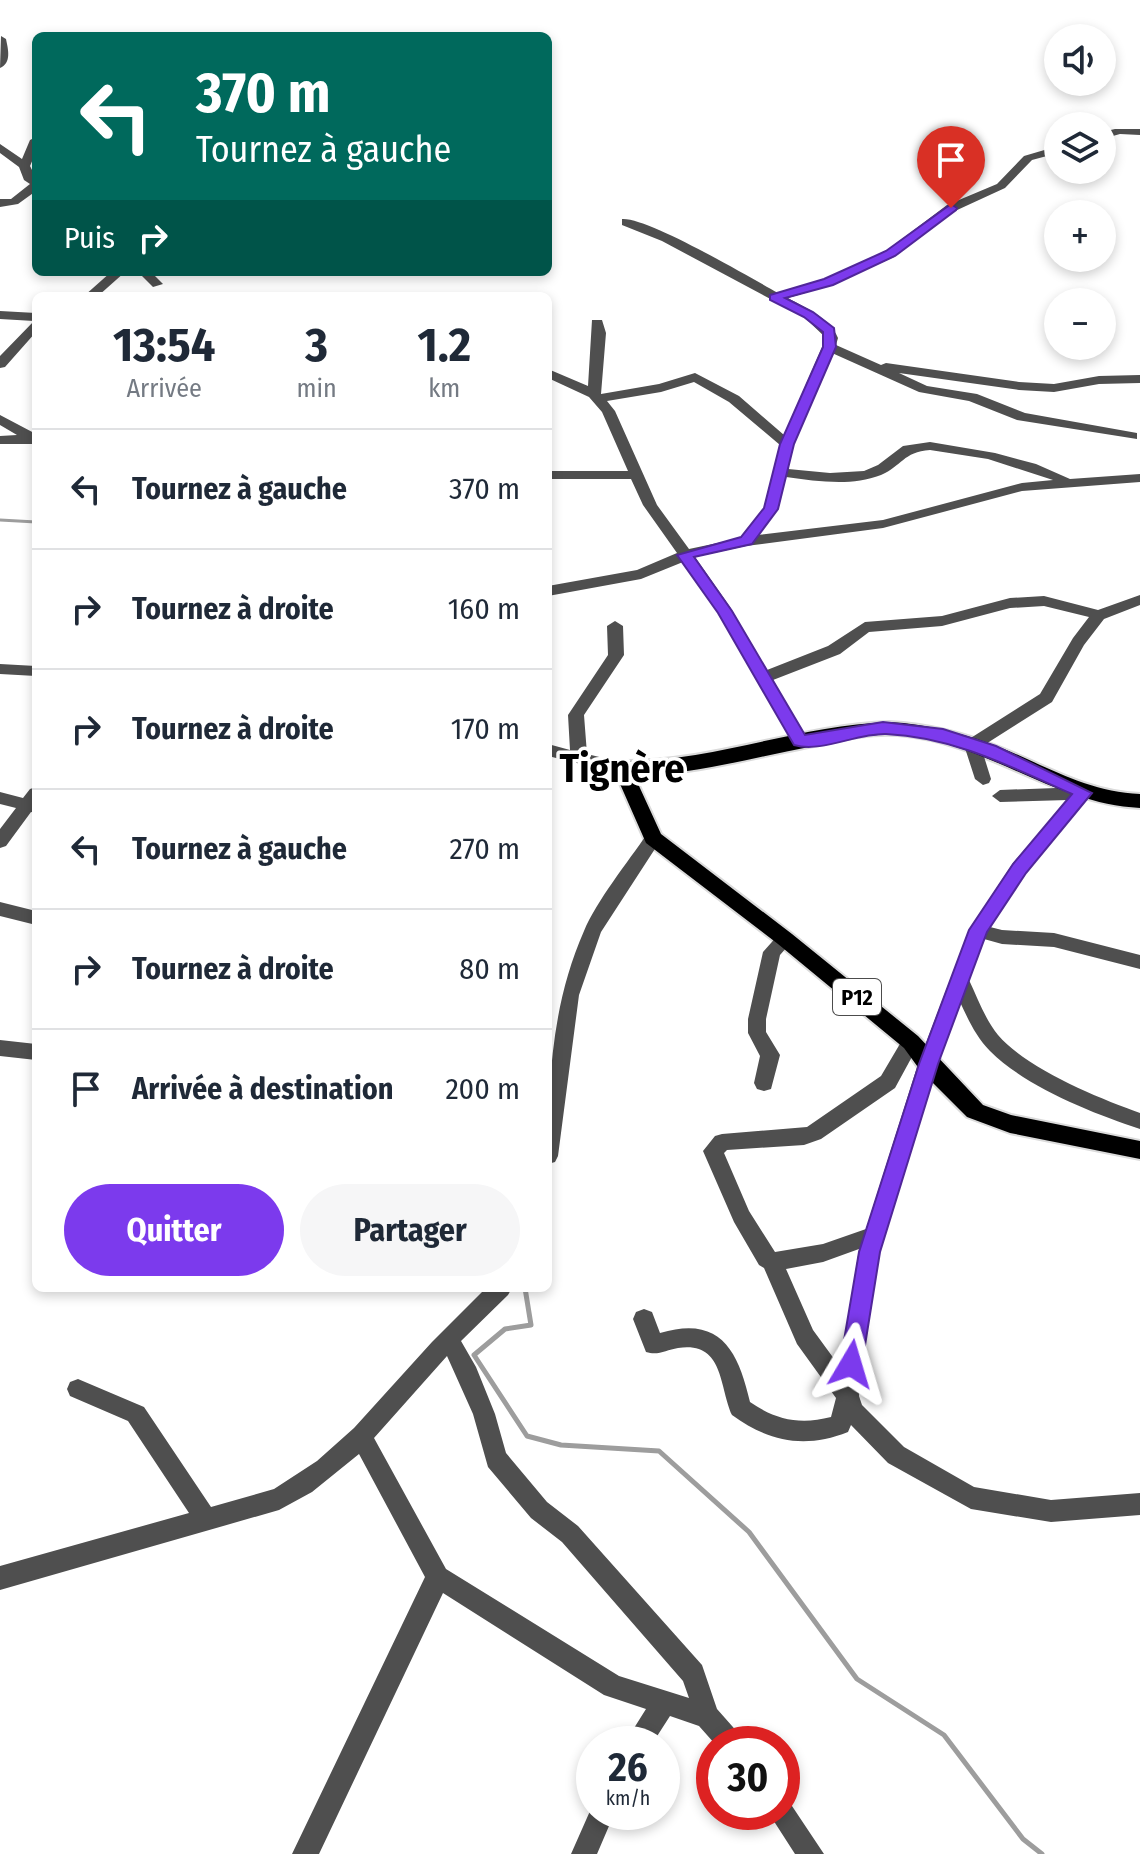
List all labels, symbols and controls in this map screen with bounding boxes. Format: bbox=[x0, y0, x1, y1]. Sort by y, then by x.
map controls bbox=[1044, 24, 1116, 360]
button: sound bbox=[1044, 24, 1116, 96]
text: 370 m bbox=[196, 60, 331, 127]
icon: left bbox=[64, 64, 168, 168]
button: layers bbox=[1044, 112, 1116, 184]
pin bbox=[917, 126, 985, 208]
text: Tournez à gauche bbox=[196, 128, 451, 172]
icon: arrive bbox=[929, 138, 973, 182]
button: + bbox=[1044, 200, 1116, 272]
icon: right bbox=[131, 216, 175, 260]
text: Puis bbox=[64, 220, 115, 256]
button: − bbox=[1044, 288, 1116, 360]
text: 13:54 bbox=[113, 316, 216, 374]
text: 3 bbox=[305, 316, 328, 374]
text: 1.2 bbox=[418, 316, 471, 374]
text: Arrivée bbox=[126, 373, 202, 404]
text: min bbox=[296, 373, 337, 404]
text: km bbox=[428, 373, 460, 404]
icon: left bbox=[64, 467, 108, 511]
text: Tournez à gauche bbox=[132, 471, 347, 507]
text: 370 m bbox=[449, 471, 520, 507]
icon: right bbox=[64, 587, 108, 631]
text: Tournez à droite bbox=[132, 591, 334, 627]
text: 160 m bbox=[448, 591, 520, 627]
icon: right bbox=[64, 707, 108, 751]
text: Tournez à droite bbox=[132, 711, 334, 747]
text: 170 m bbox=[451, 711, 520, 747]
district label: Tignère bbox=[560, 745, 684, 793]
icon: left bbox=[64, 827, 108, 871]
text: Tournez à gauche bbox=[132, 831, 347, 867]
text: 270 m bbox=[449, 831, 520, 867]
icon: right bbox=[64, 947, 108, 991]
text: Tournez à droite bbox=[132, 951, 334, 987]
text: 80 m bbox=[459, 951, 520, 987]
road number: P12 bbox=[833, 979, 881, 1015]
icon: arrive bbox=[64, 1067, 108, 1111]
text: Arrivée à destination bbox=[132, 1071, 393, 1107]
text: 200 m bbox=[445, 1071, 520, 1107]
button: Quitter bbox=[64, 1184, 284, 1276]
button: Partager bbox=[300, 1184, 520, 1276]
position arrow bbox=[809, 1322, 893, 1406]
speed limit sign: 30 bbox=[696, 1726, 800, 1830]
text: 26 bbox=[608, 1744, 648, 1792]
text: km/h bbox=[606, 1786, 650, 1810]

